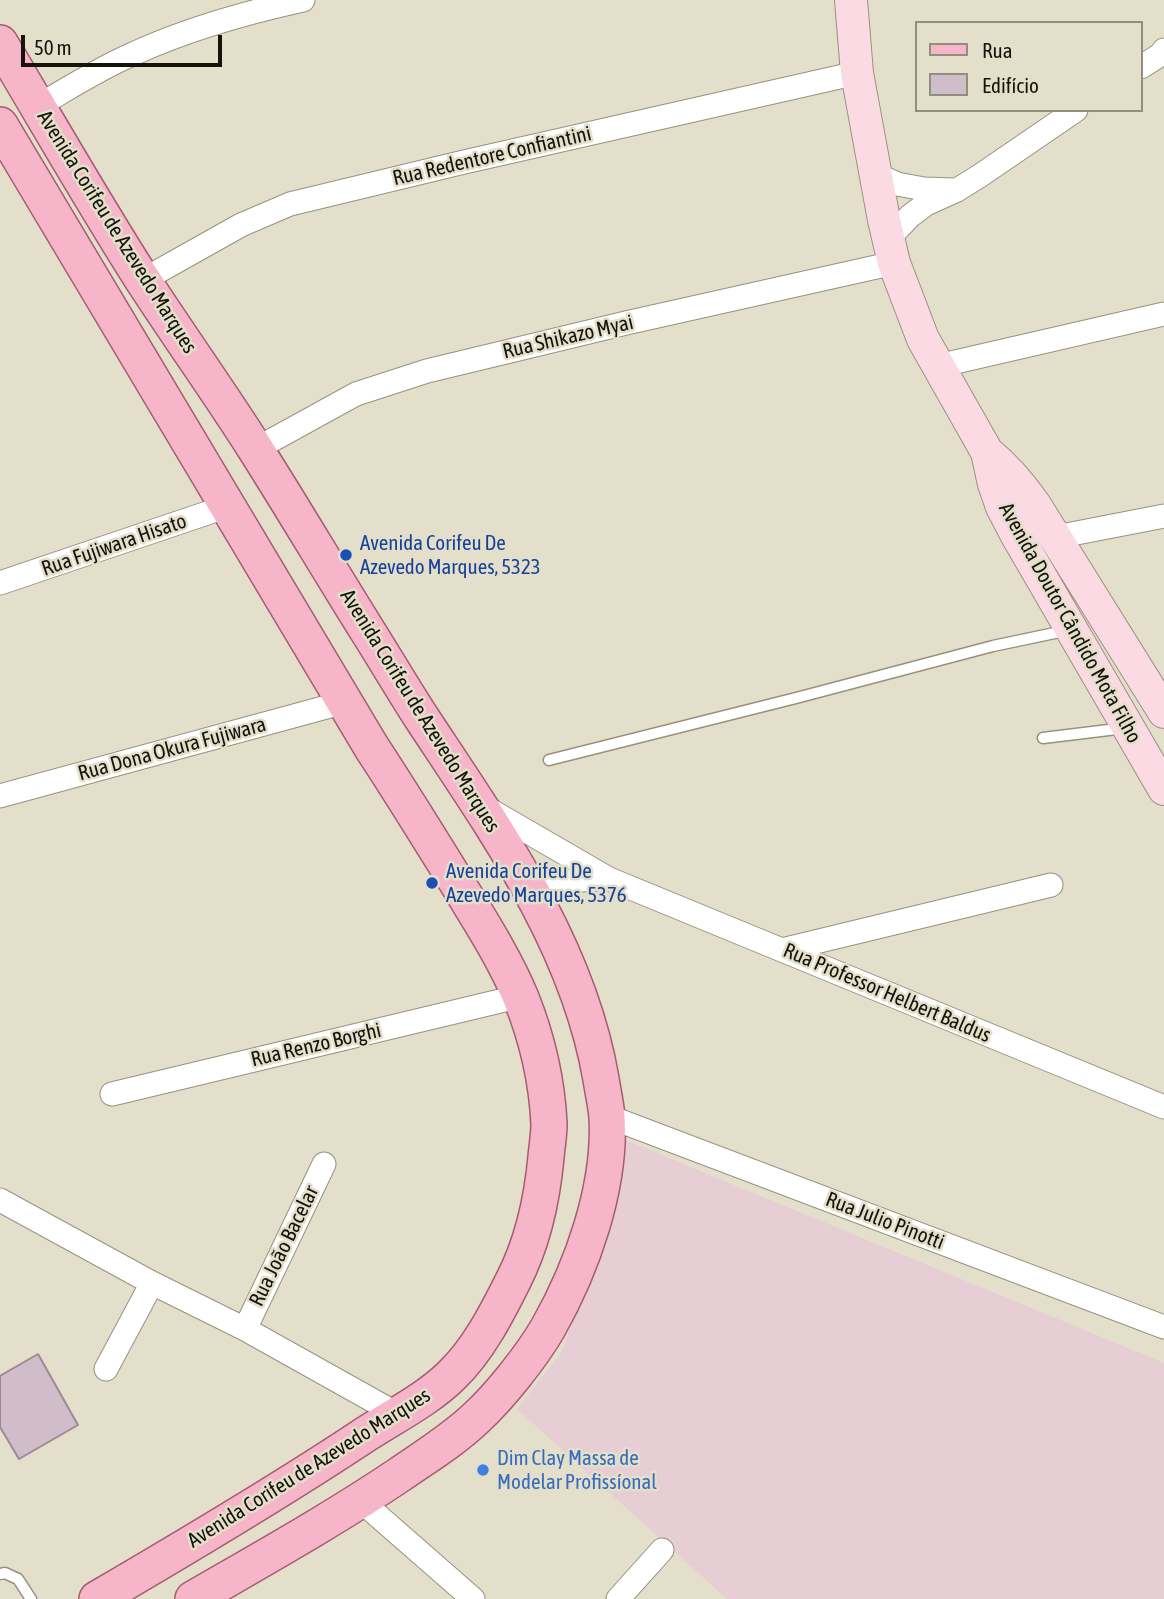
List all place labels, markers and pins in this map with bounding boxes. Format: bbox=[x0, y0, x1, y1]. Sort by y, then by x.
place label: Avenida Corifeu De Azevedo Marques, 5323 bbox=[360, 530, 541, 580]
marker: Avenida Corifeu De Azevedo Marques, 5323 bbox=[338, 547, 354, 563]
place label: Avenida Corifeu De Azevedo Marques, 5376 bbox=[446, 858, 627, 908]
marker: Avenida Corifeu De Azevedo Marques, 5376 bbox=[424, 875, 440, 891]
place label: Dim Clay Massa de Modelar Profissíonal bbox=[497, 1445, 657, 1495]
marker: Dim Clay Massa de Modelar Profissíonal bbox=[475, 1462, 491, 1478]

